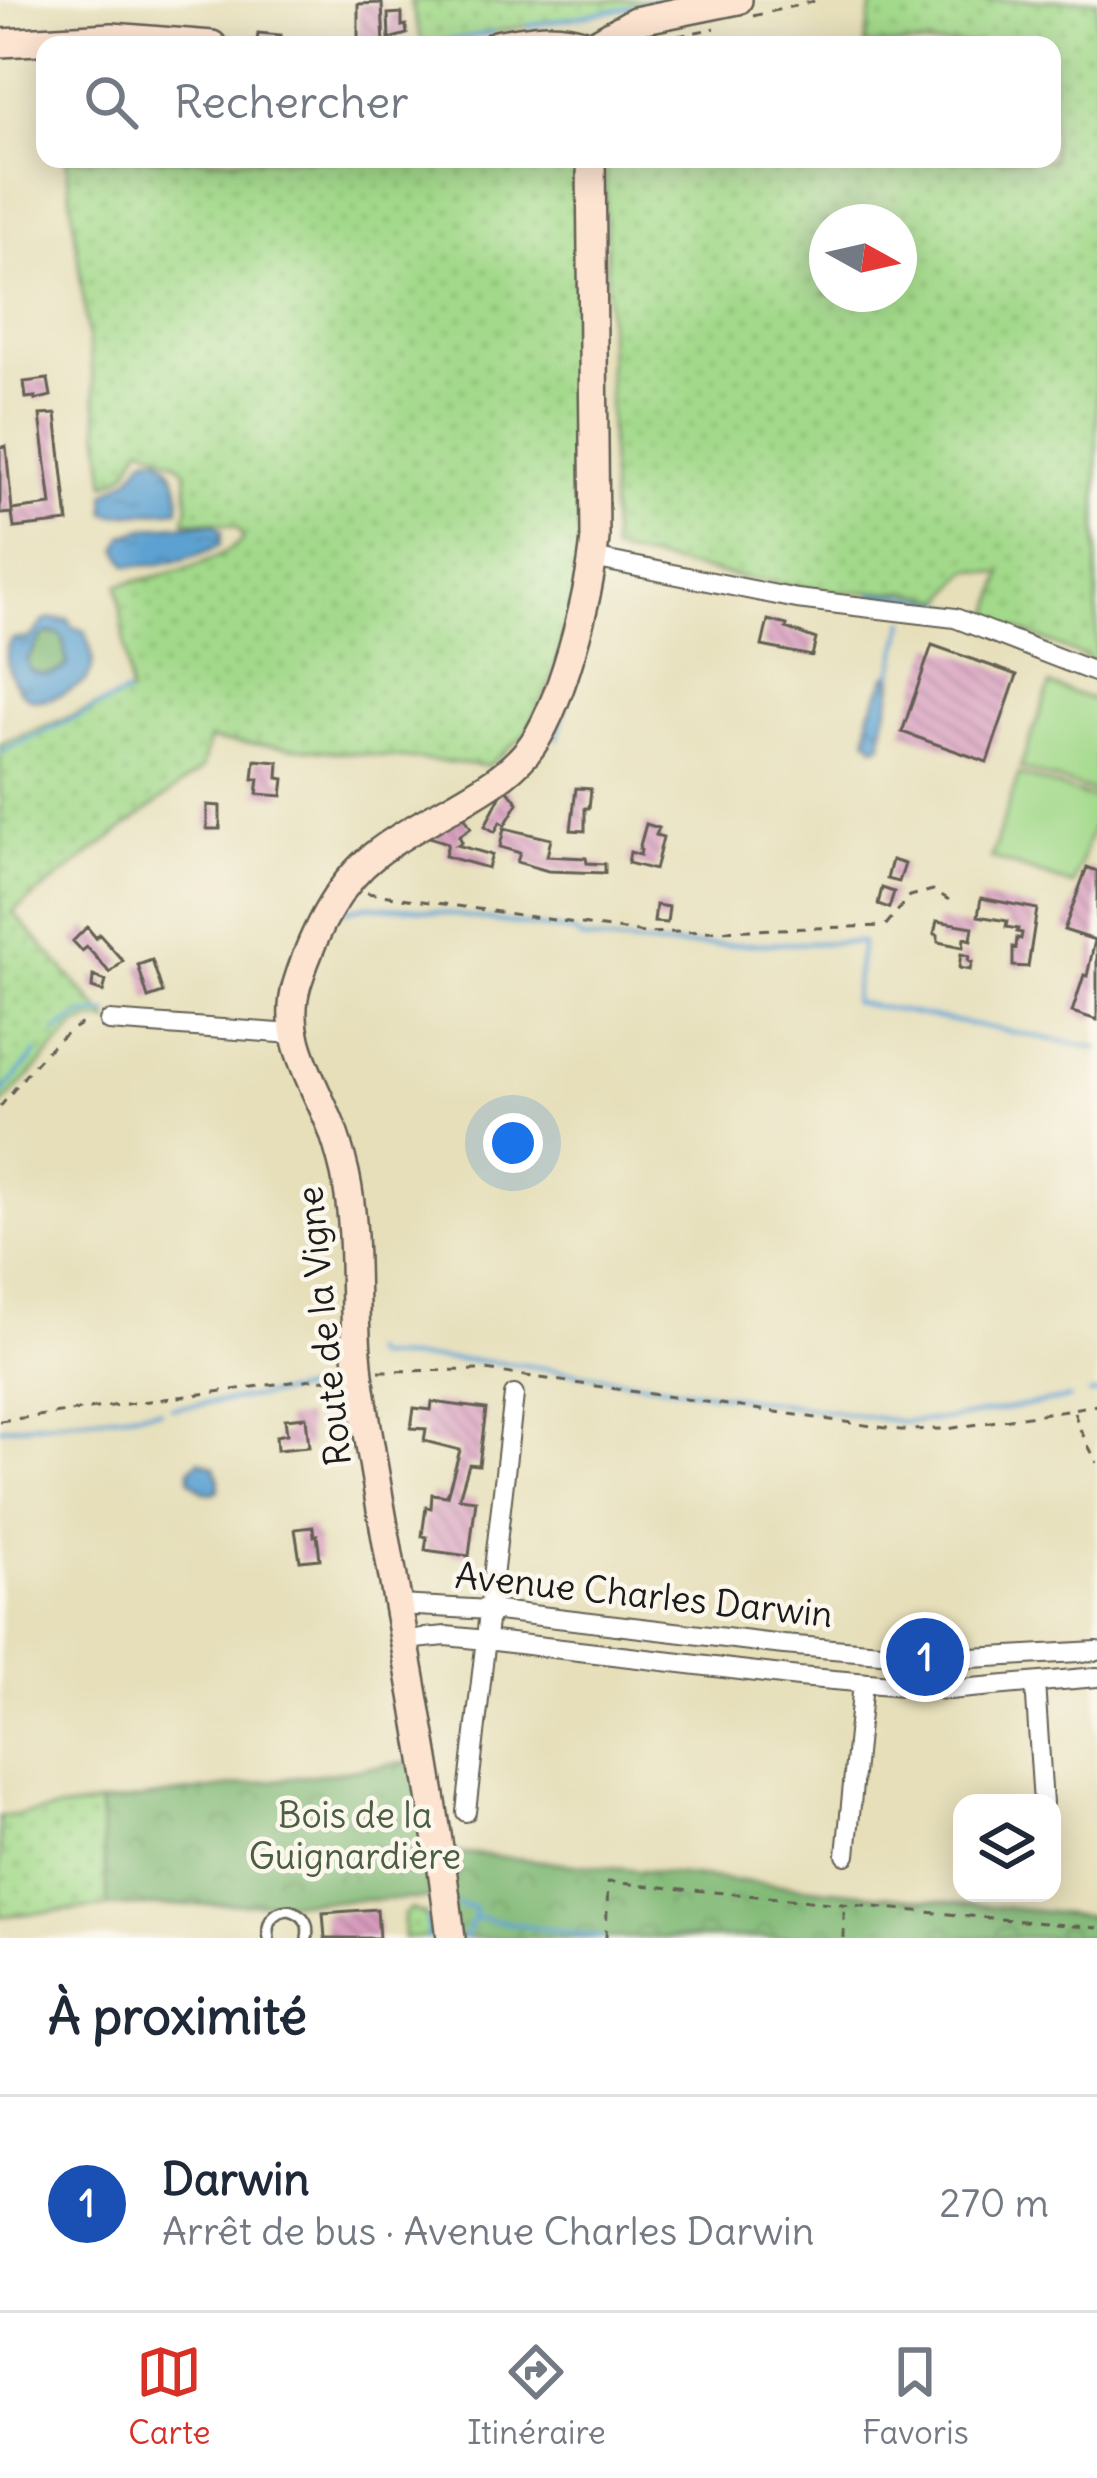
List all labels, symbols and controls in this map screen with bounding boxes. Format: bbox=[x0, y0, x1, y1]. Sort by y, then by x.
search box bbox=[36, 36, 1061, 168]
icon: search bbox=[78, 69, 144, 135]
text: Rechercher bbox=[174, 74, 409, 130]
north arrow bbox=[809, 204, 917, 312]
your location bbox=[483, 1113, 543, 1173]
street label: Route de la Vigne bbox=[287, 1184, 361, 1468]
street label: Avenue Charles Darwin bbox=[453, 1553, 835, 1637]
pin: 1 bbox=[886, 1612, 964, 1702]
park label: Bois de la Guignardière bbox=[249, 1793, 461, 1879]
map controls bbox=[953, 1794, 1061, 1902]
button: layers bbox=[953, 1794, 1061, 1902]
text: À proximité bbox=[48, 1984, 307, 2048]
text: Darwin bbox=[162, 2151, 309, 2207]
text: 1 bbox=[79, 2179, 95, 2228]
text: 270 m bbox=[939, 2179, 1049, 2228]
text: Arrêt de bus · Avenue Charles Darwin bbox=[162, 2207, 814, 2256]
tab: Carte bbox=[128, 2339, 211, 2453]
tab: Itinéraire bbox=[467, 2339, 606, 2453]
tab: Favoris bbox=[862, 2339, 969, 2453]

